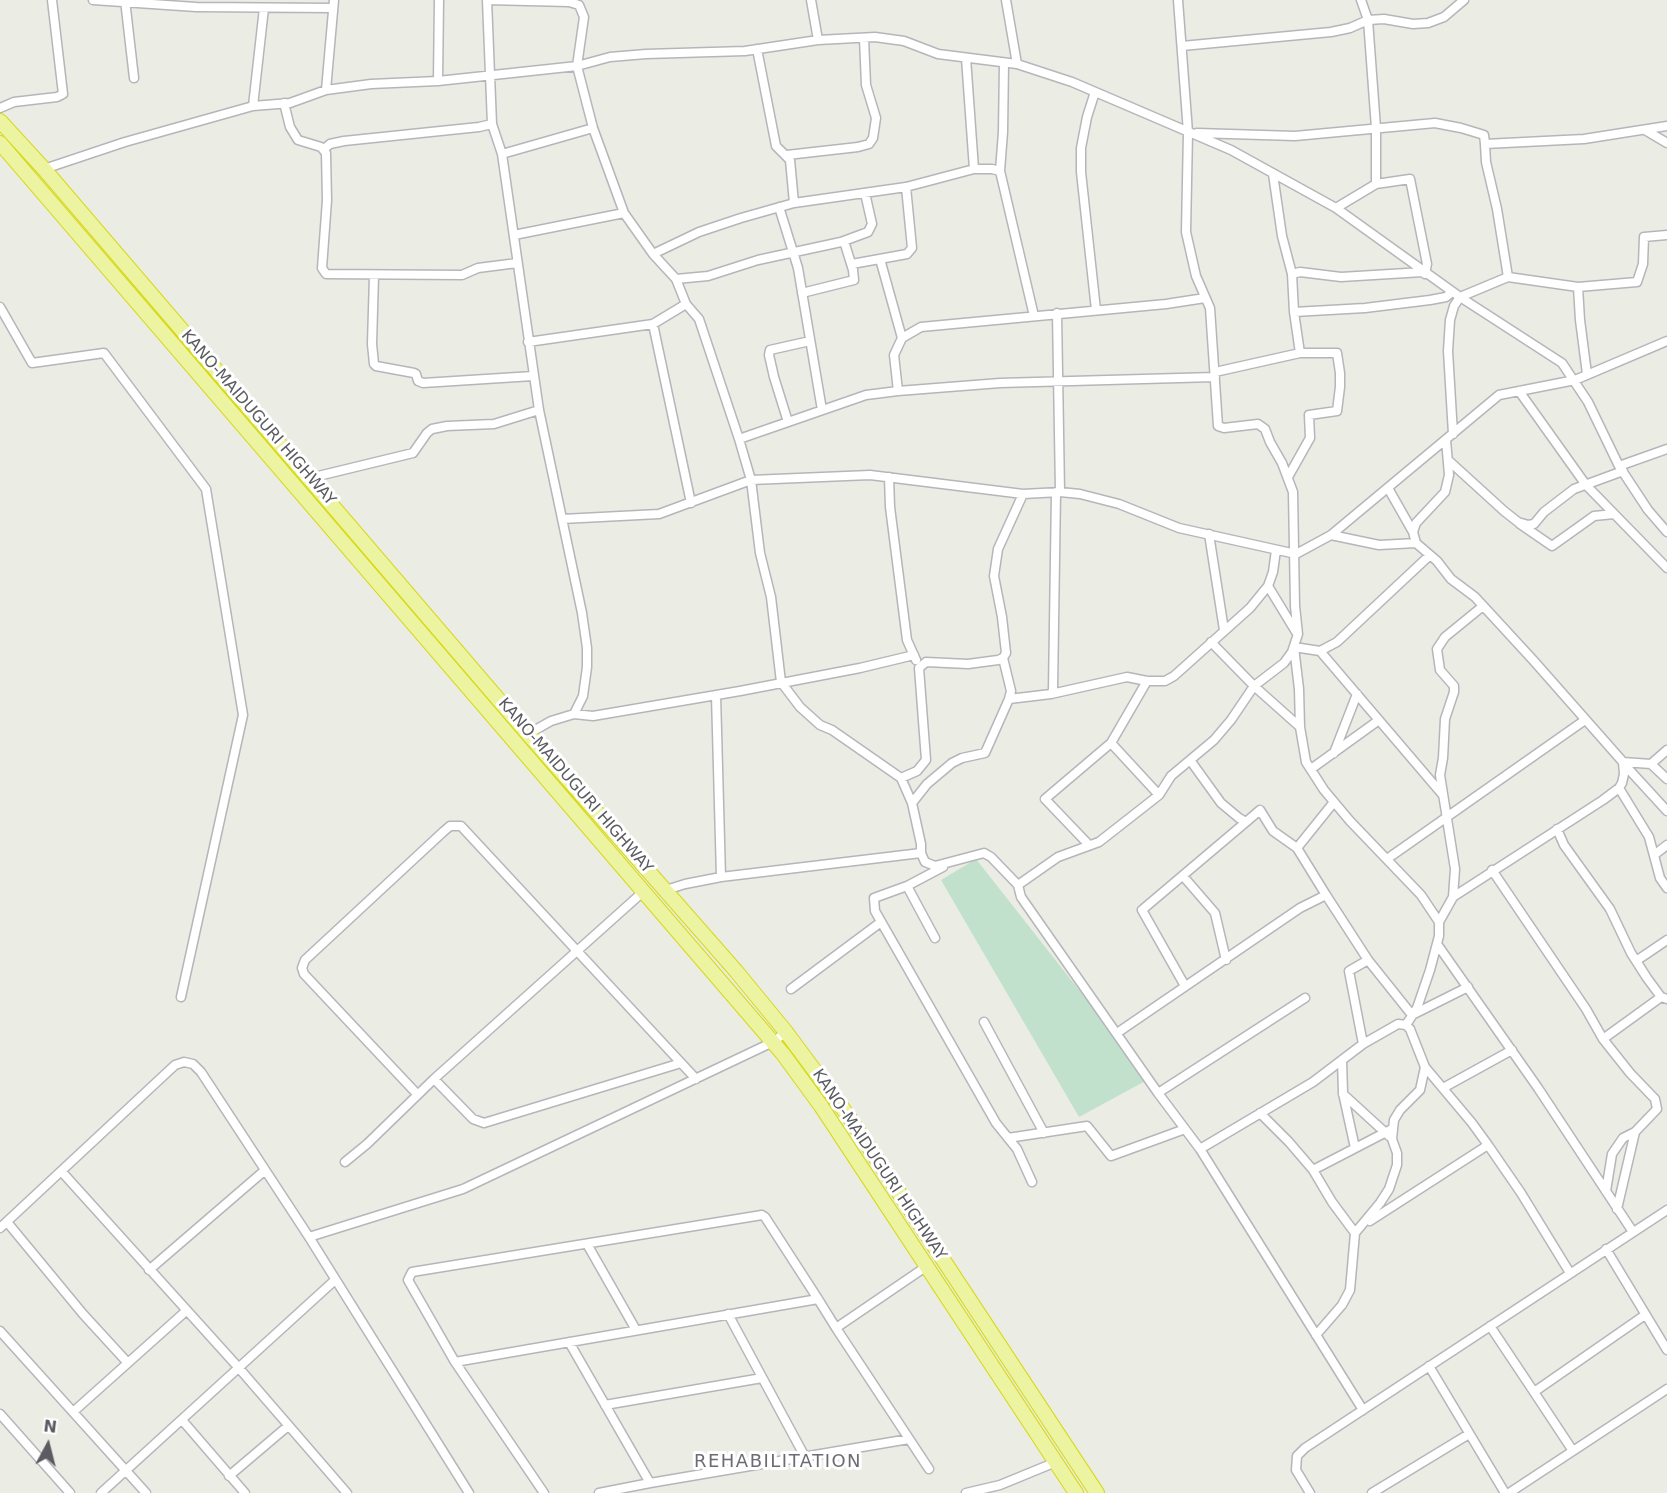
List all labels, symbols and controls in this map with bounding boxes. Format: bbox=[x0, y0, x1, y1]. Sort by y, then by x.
street label: KANO-MAIDUGURI HIGHWAY bbox=[177, 326, 339, 510]
street label: KANO-MAIDUGURI HIGHWAY bbox=[494, 694, 656, 878]
street label: KANO-MAIDUGURI HIGHWAY bbox=[808, 1066, 950, 1264]
north arrow bbox=[18, 1415, 78, 1475]
text: N bbox=[42, 1416, 58, 1437]
district label: REHABILITATION bbox=[694, 1451, 862, 1473]

